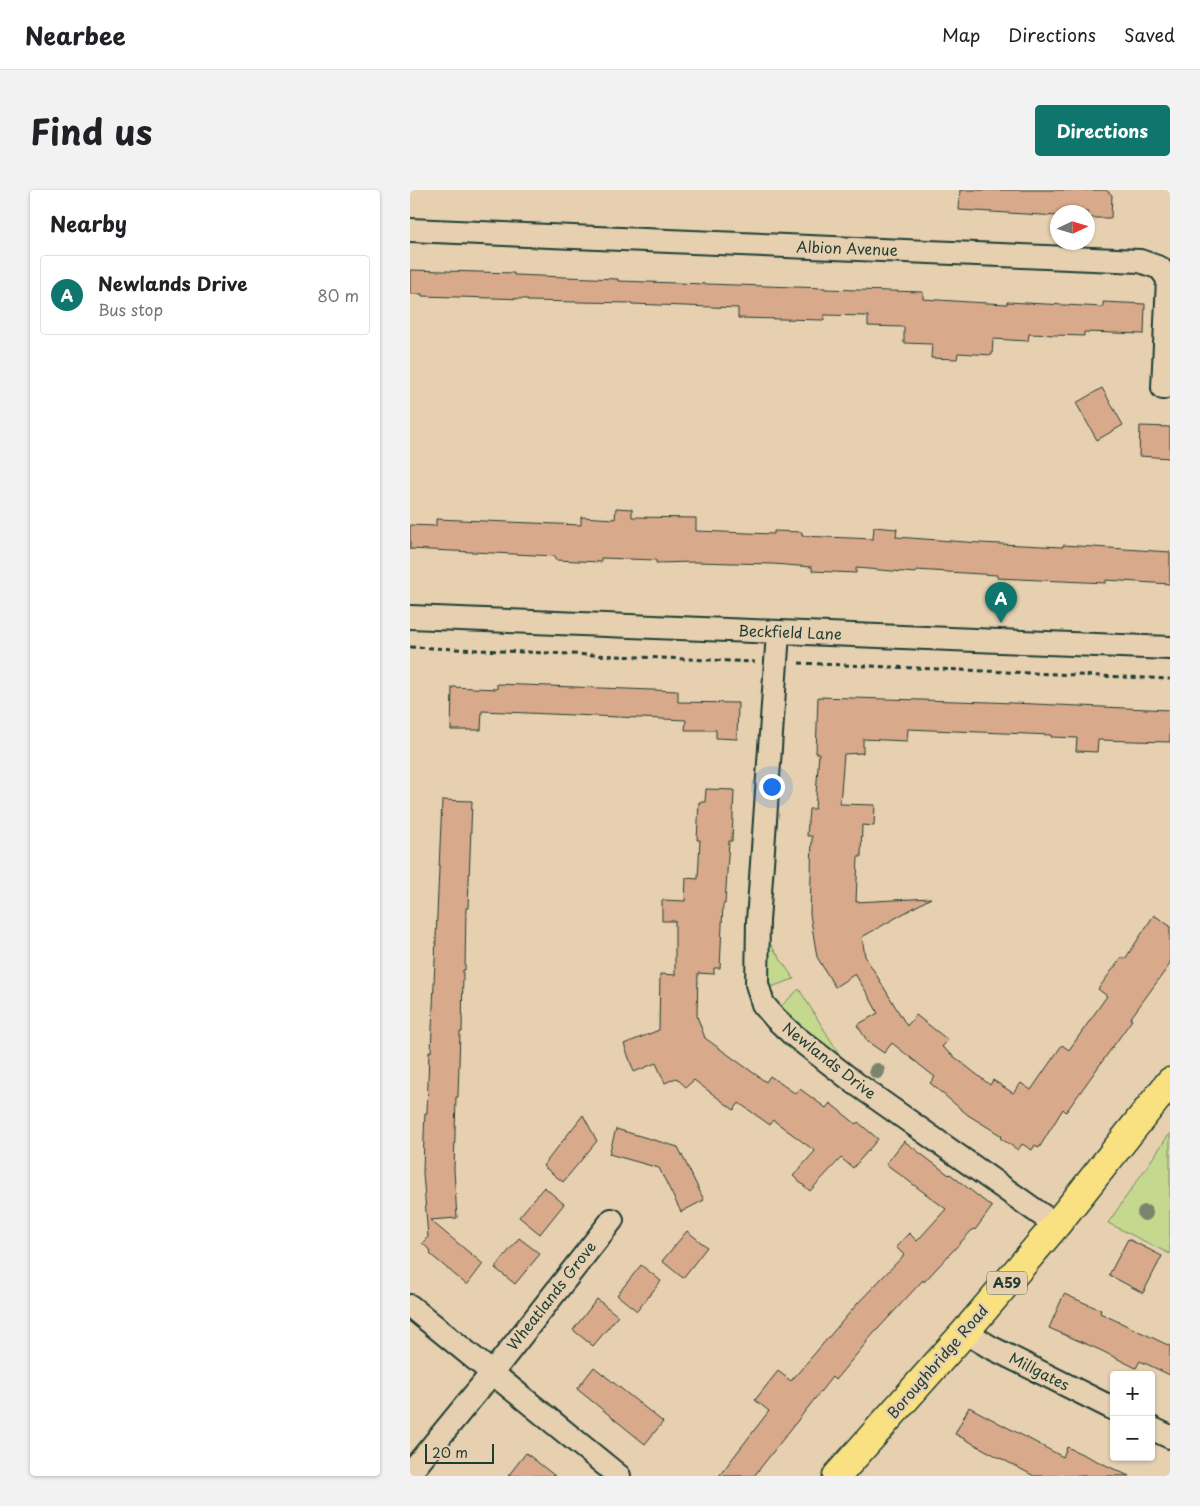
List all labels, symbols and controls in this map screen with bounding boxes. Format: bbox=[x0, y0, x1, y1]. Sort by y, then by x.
text: Nearbee bbox=[25, 17, 126, 53]
text: Map bbox=[942, 21, 980, 48]
text: Directions bbox=[1008, 21, 1096, 48]
text: Saved bbox=[1124, 21, 1175, 48]
text: Find us bbox=[30, 104, 152, 157]
button: Directions bbox=[1035, 105, 1170, 156]
north arrow bbox=[1050, 205, 1095, 250]
text: Nearby bbox=[50, 207, 127, 239]
street label: Albion Avenue bbox=[796, 234, 898, 261]
text: Newlands Drive bbox=[98, 269, 248, 297]
text: A bbox=[61, 283, 73, 307]
text: 80 m bbox=[317, 283, 359, 307]
text: Bus stop bbox=[98, 297, 163, 321]
pin: A bbox=[985, 582, 1017, 623]
street label: Beckfield Lane bbox=[738, 618, 842, 645]
your location bbox=[759, 774, 785, 800]
street label: Newlands Drive bbox=[778, 1016, 882, 1104]
street label: Wheatlands Grove bbox=[501, 1235, 601, 1355]
road number: A59 bbox=[987, 1272, 1027, 1294]
street label: Boroughbridge Road bbox=[881, 1299, 993, 1423]
street label: Millgates bbox=[1005, 1346, 1074, 1396]
map controls bbox=[1110, 1371, 1155, 1461]
button: + bbox=[1110, 1371, 1155, 1416]
button: − bbox=[1110, 1416, 1155, 1461]
scale bar bbox=[425, 1441, 494, 1464]
text: 20 m bbox=[432, 1442, 468, 1463]

